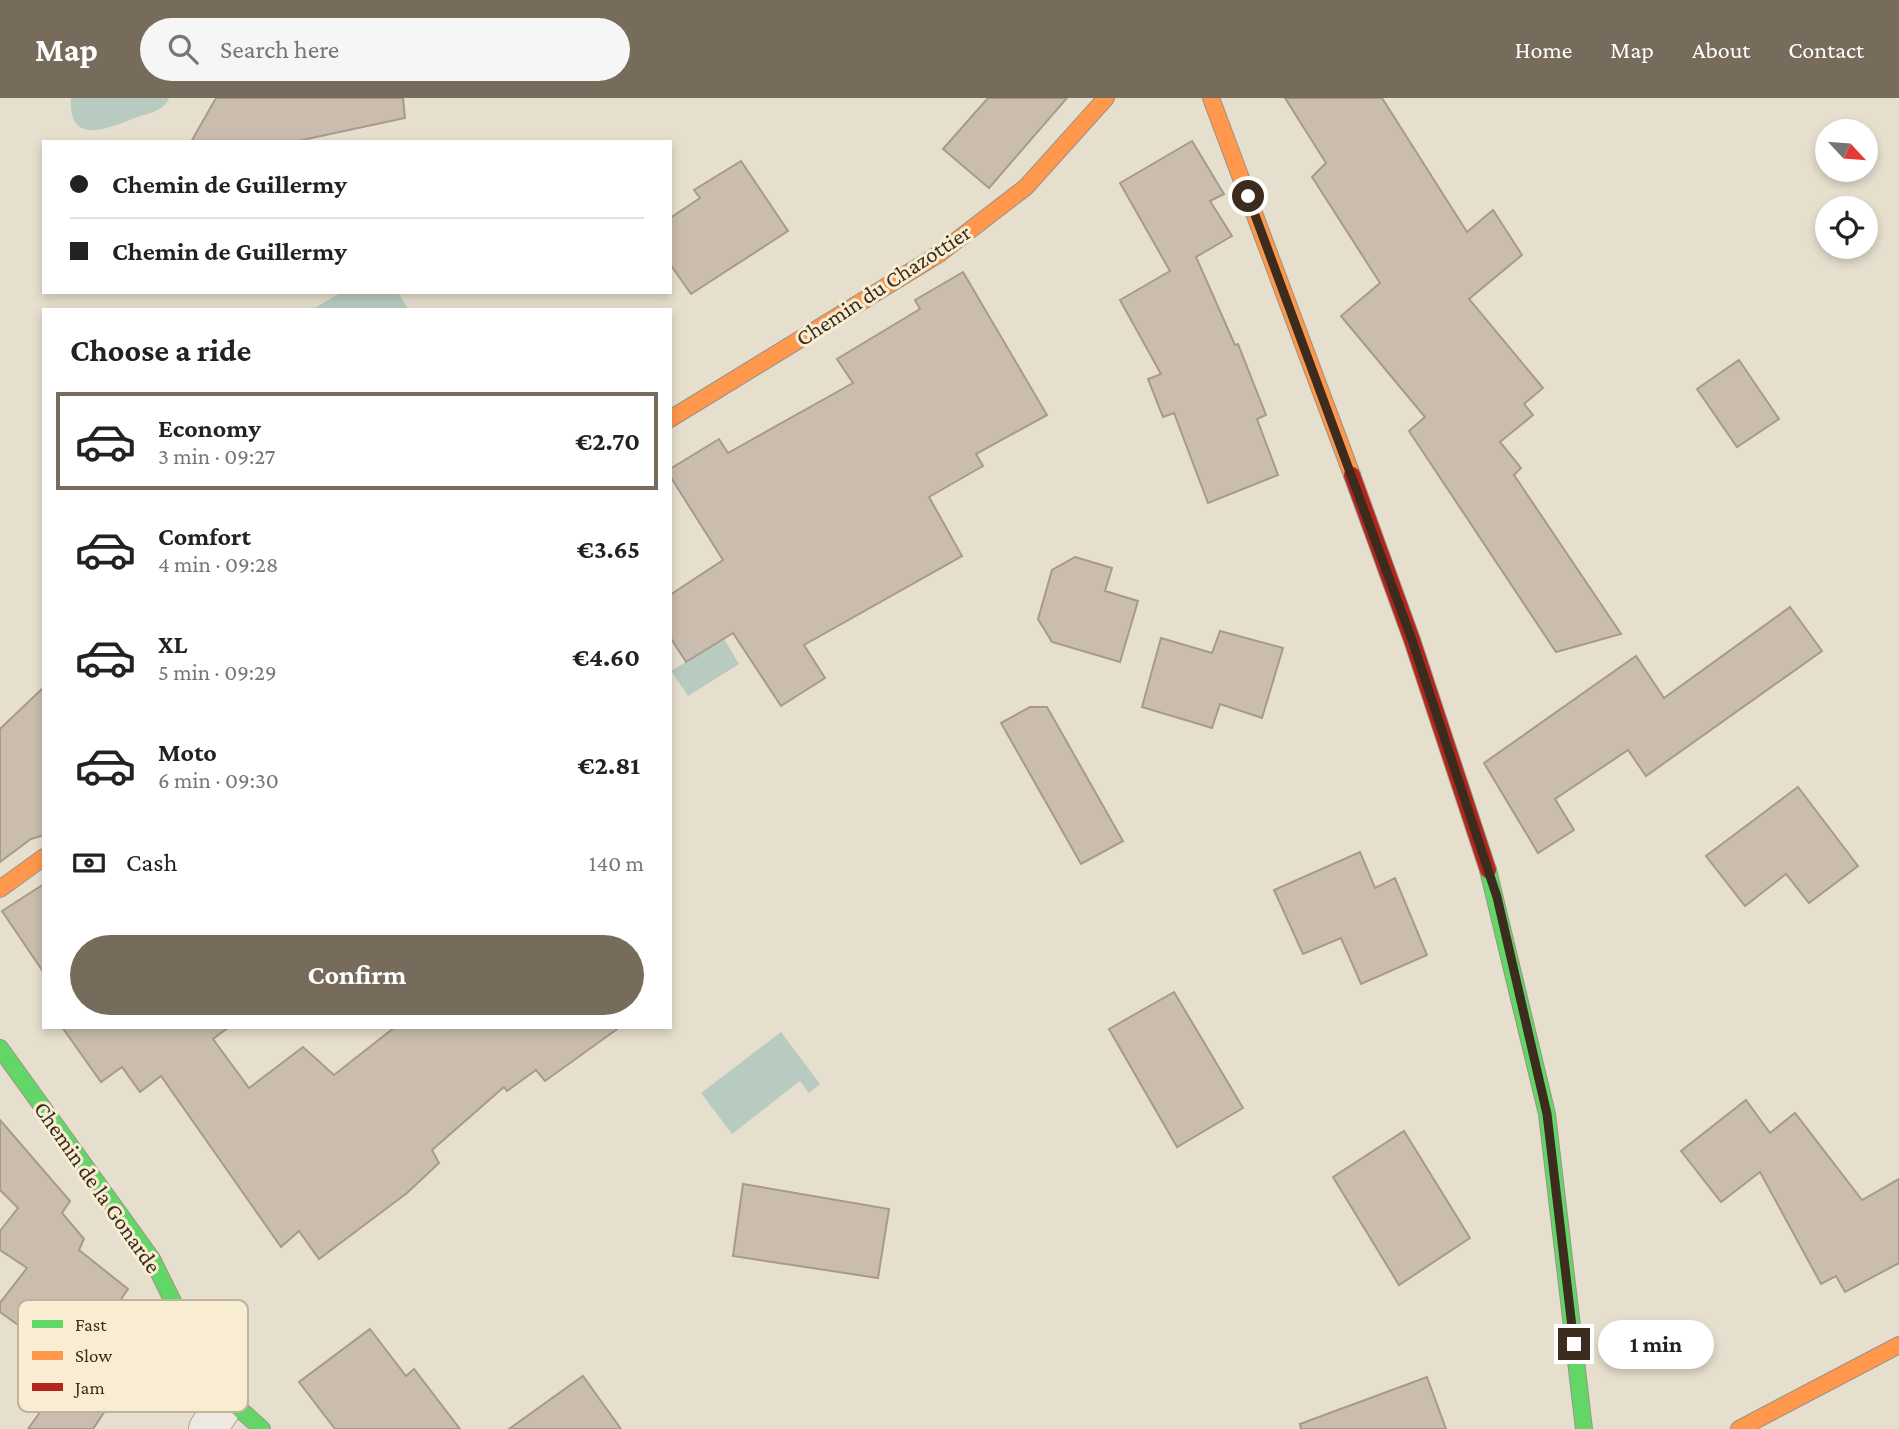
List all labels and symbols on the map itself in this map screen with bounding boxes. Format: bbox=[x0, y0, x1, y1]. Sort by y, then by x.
north arrow bbox=[1815, 119, 1878, 182]
route start bbox=[1232, 180, 1264, 212]
street label: Chemin du Chazottier bbox=[791, 219, 975, 351]
street label: Chemin de la Gonarde bbox=[29, 1096, 167, 1278]
legend bbox=[18, 1300, 248, 1412]
text: Fast bbox=[75, 1314, 107, 1335]
callout: 1 min bbox=[1598, 1320, 1714, 1368]
route end bbox=[1558, 1328, 1590, 1360]
text: Slow bbox=[75, 1345, 112, 1366]
text: Jam bbox=[73, 1377, 105, 1398]

